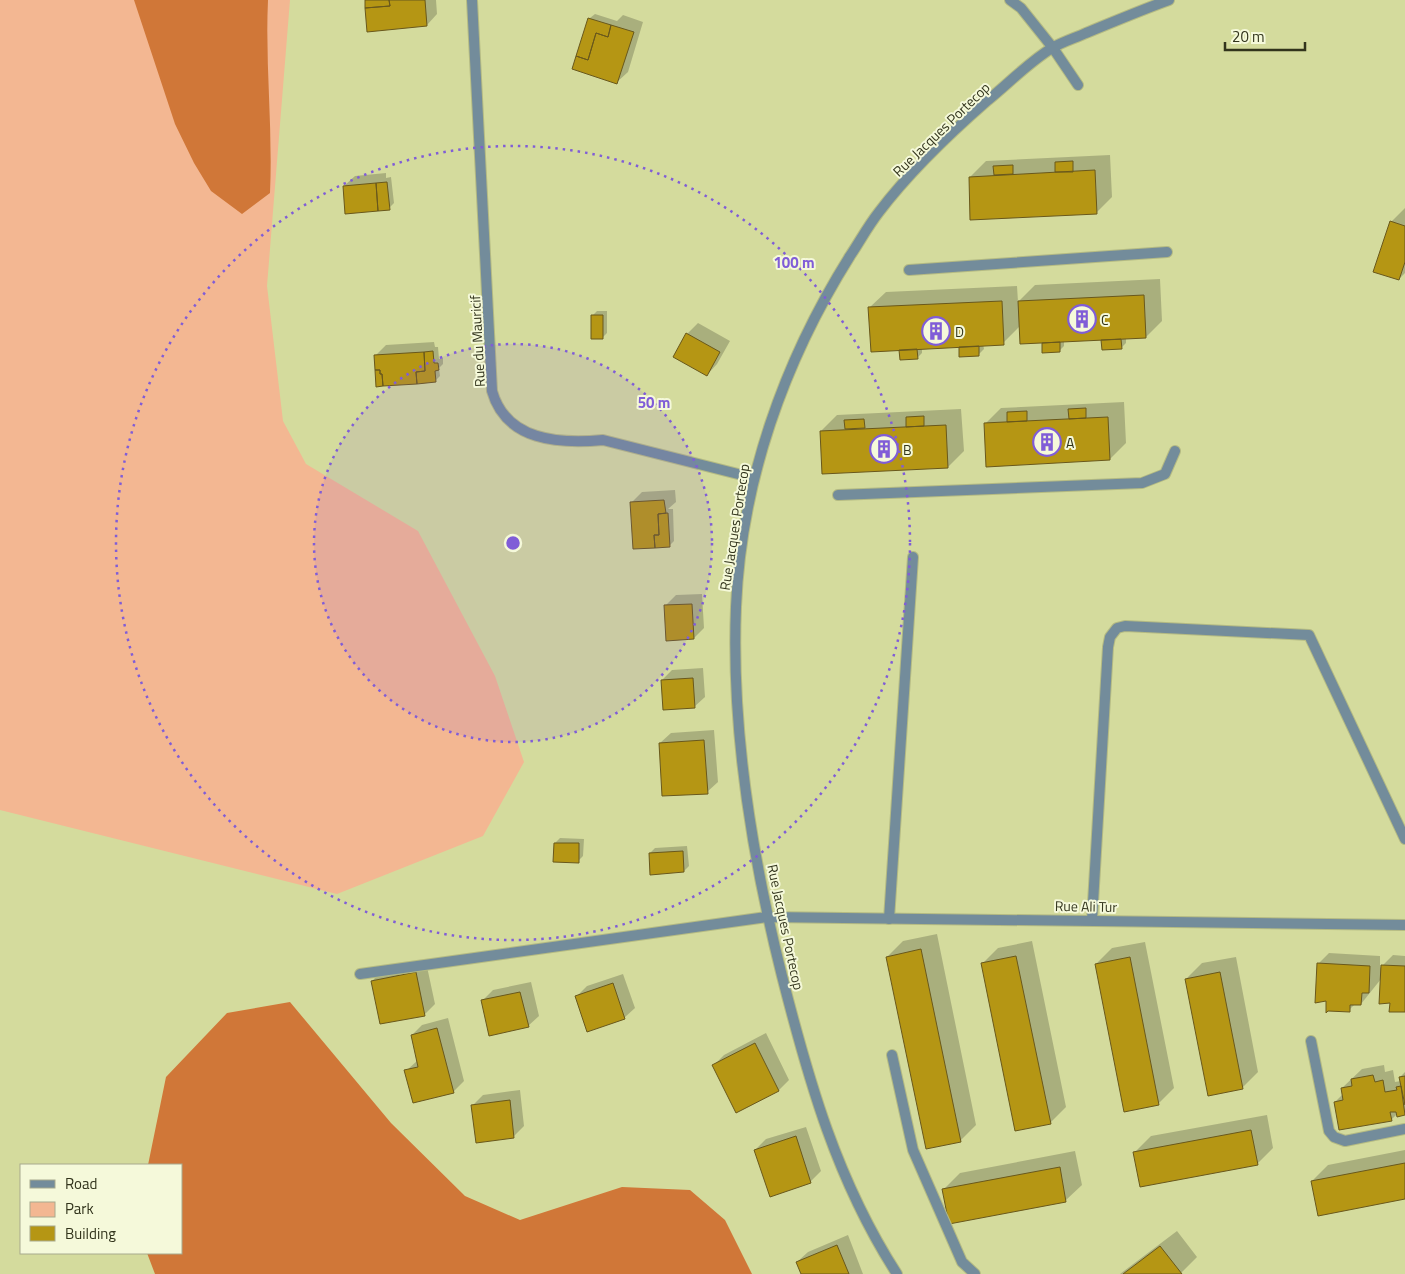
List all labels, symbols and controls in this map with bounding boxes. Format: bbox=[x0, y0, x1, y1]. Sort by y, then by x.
scale bar bbox=[1225, 20, 1305, 52]
text: 20 m bbox=[1232, 25, 1265, 48]
street label: Rue Jacques Portecop bbox=[888, 77, 994, 181]
text: 100 m bbox=[773, 251, 815, 274]
street label: Rue du Mauricif bbox=[464, 294, 490, 387]
building icon: C bbox=[1067, 304, 1097, 334]
place label: C bbox=[1101, 309, 1109, 330]
building icon: D bbox=[921, 316, 951, 346]
place label: D bbox=[955, 321, 964, 342]
text: 50 m bbox=[638, 391, 670, 414]
building icon: A bbox=[1032, 427, 1062, 457]
place label: A bbox=[1066, 432, 1075, 453]
building icon: B bbox=[869, 434, 899, 464]
place label: B bbox=[903, 439, 912, 460]
street label: Rue Jacques Portecop bbox=[714, 462, 754, 592]
centre of rings bbox=[504, 534, 522, 552]
street label: Rue Jacques Portecop bbox=[762, 862, 810, 992]
street label: Rue Ali Tur bbox=[1055, 895, 1117, 917]
legend bbox=[20, 1164, 182, 1254]
text: Road bbox=[65, 1172, 97, 1195]
text: Park bbox=[65, 1197, 94, 1220]
text: Building bbox=[65, 1222, 116, 1245]

